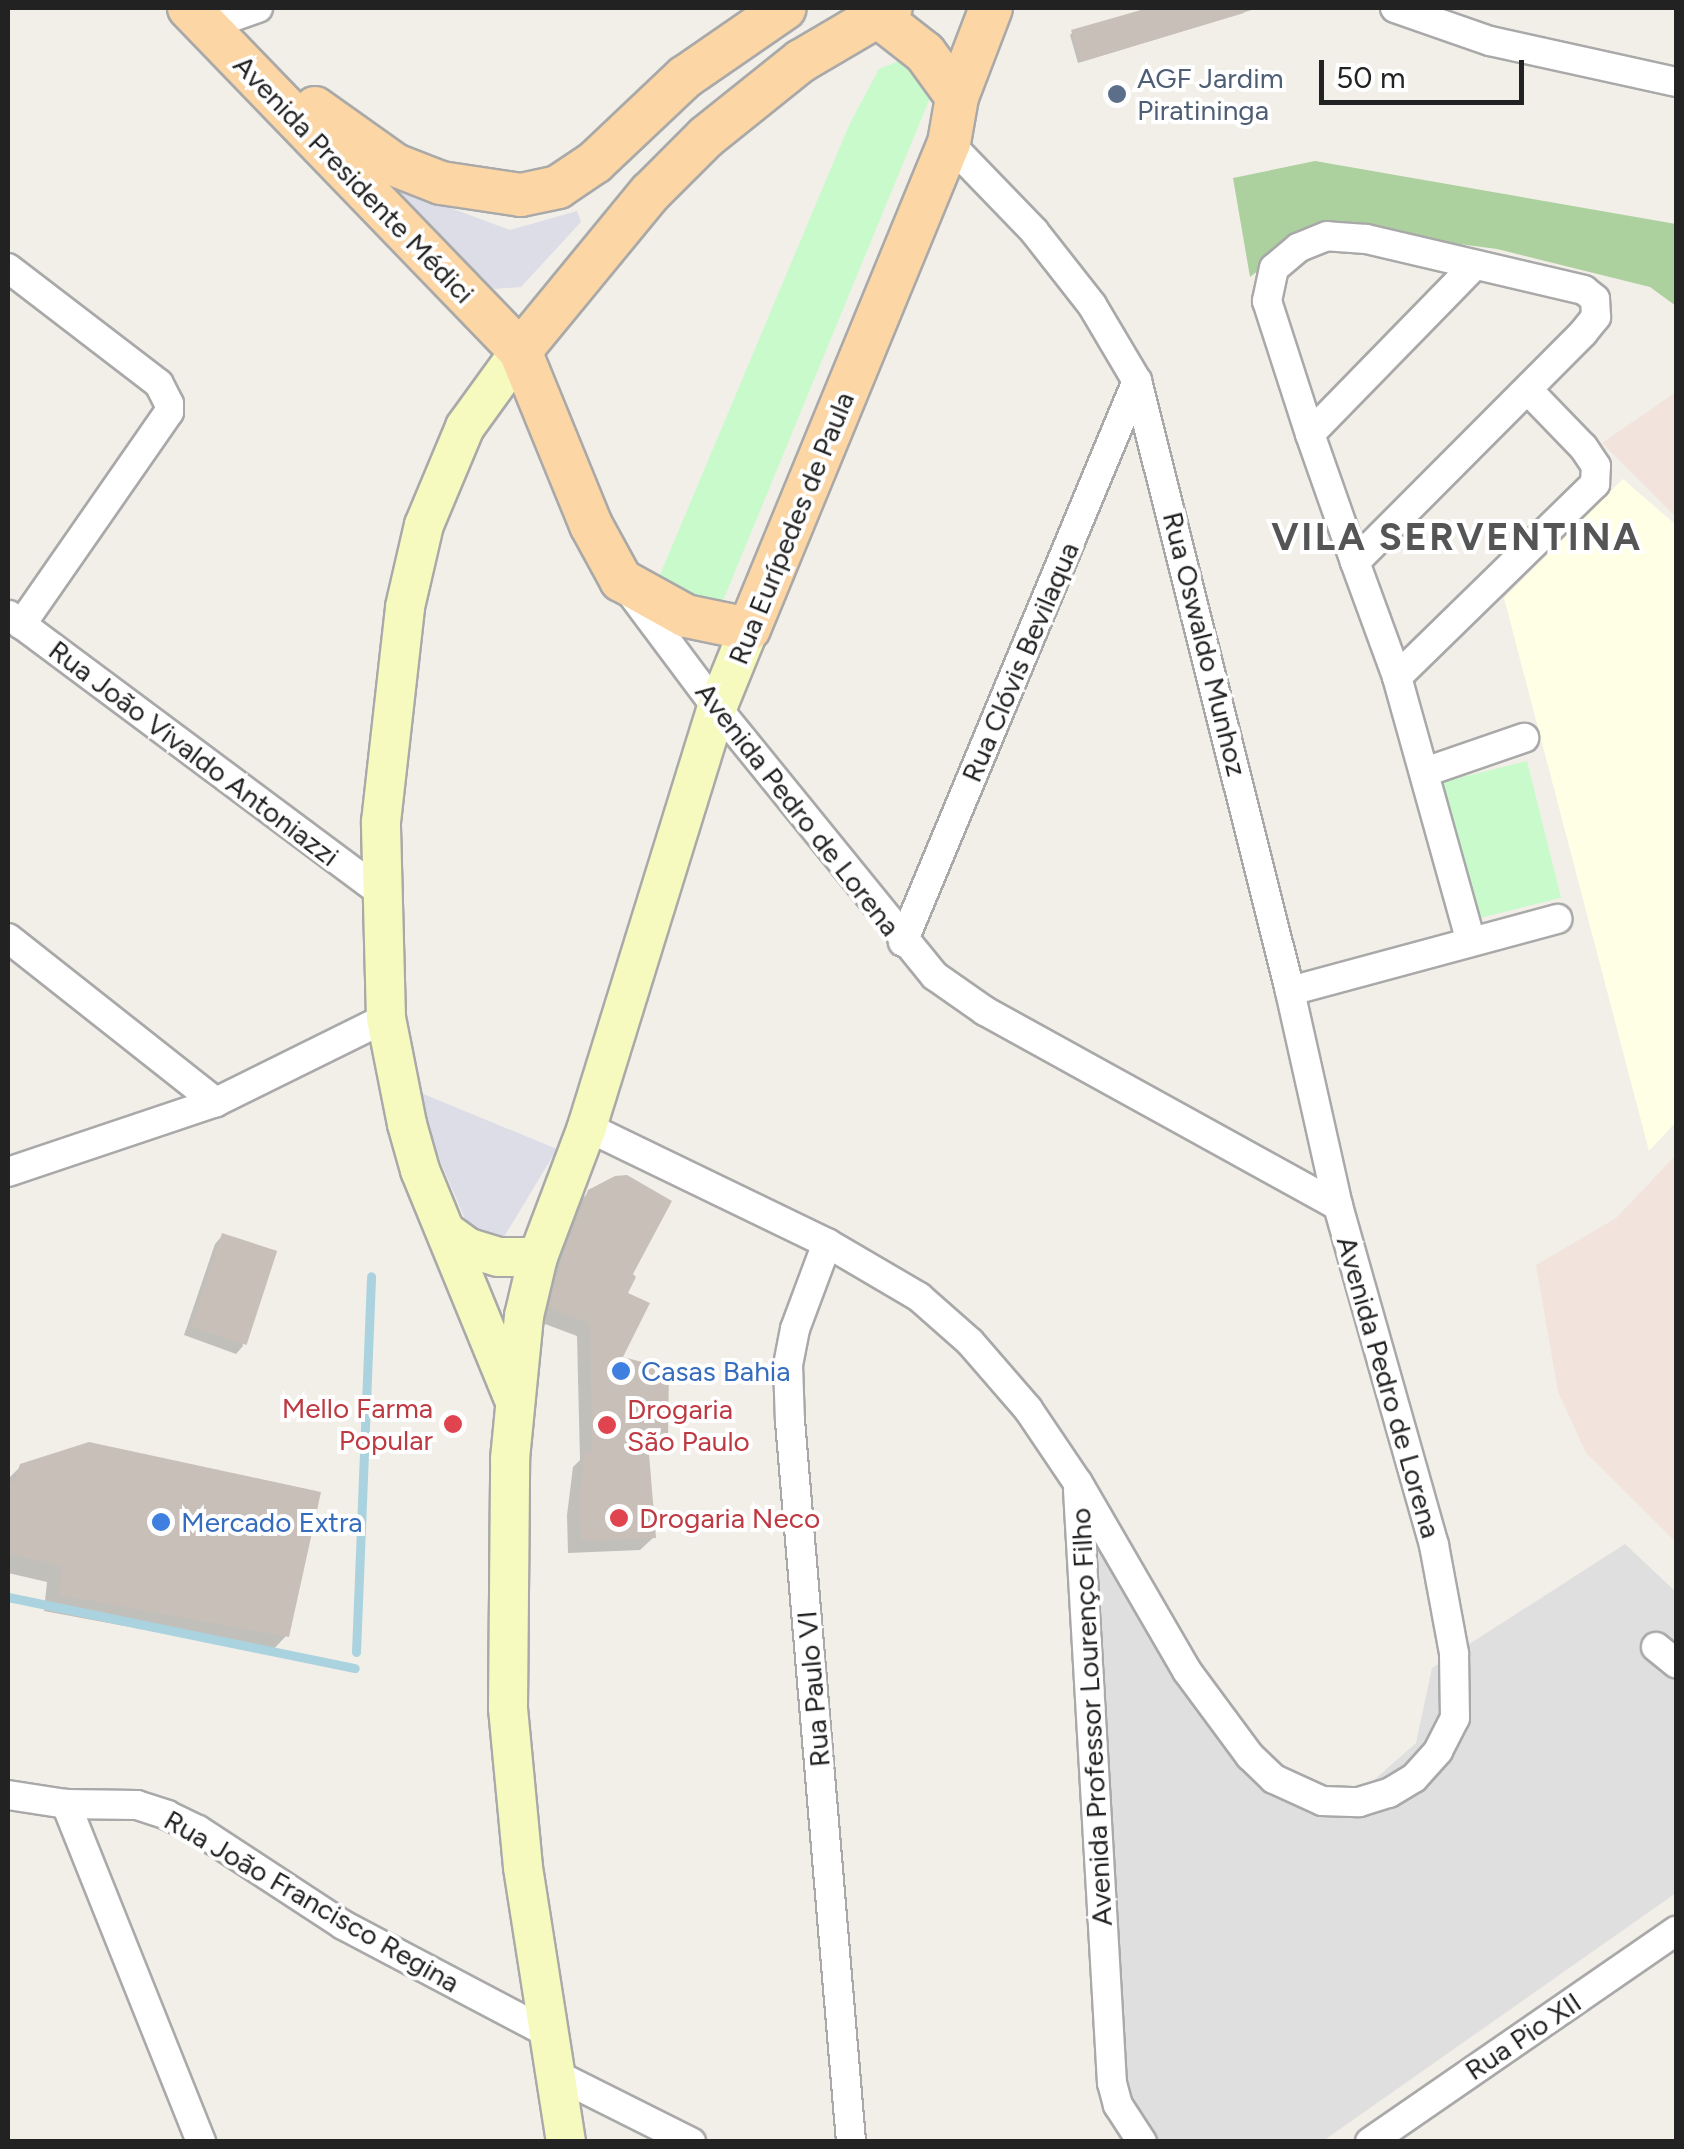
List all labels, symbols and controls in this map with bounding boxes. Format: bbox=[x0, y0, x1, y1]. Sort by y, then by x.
scale bar bbox=[1324, 40, 1529, 102]
street label: Avenida Presidente Médici bbox=[227, 48, 481, 310]
text: 50 m bbox=[1336, 59, 1405, 96]
place label: AGF Jardim Piratininga bbox=[1137, 61, 1284, 127]
marker: AGF Jardim Piratininga bbox=[1106, 83, 1128, 105]
street label: Rua Eurípedes de Paula bbox=[721, 387, 861, 669]
street label: Rua Oswaldo Munhoz bbox=[1156, 508, 1254, 780]
district label: VILA SERVENTINA bbox=[1271, 515, 1643, 561]
street label: Rua Clóvis Bevilaqua bbox=[954, 537, 1086, 787]
street label: Rua João Vivaldo Antoniazzi bbox=[42, 633, 346, 873]
street label: Avenida Pedro de Lorena bbox=[689, 676, 907, 942]
street label: Avenida Pedro de Lorena bbox=[1330, 1232, 1448, 1542]
place label: Casas Bahia bbox=[641, 1354, 791, 1388]
marker: Casas Bahia bbox=[610, 1360, 632, 1382]
place label: Mello Farma Popular bbox=[282, 1391, 433, 1457]
place label: Drogaria São Paulo bbox=[627, 1392, 750, 1458]
marker: Mello Farma Popular bbox=[442, 1413, 464, 1435]
marker: Drogaria São Paulo bbox=[596, 1414, 618, 1436]
place label: Drogaria Neco bbox=[639, 1501, 820, 1535]
place label: Mercado Extra bbox=[181, 1505, 363, 1539]
marker: Drogaria Neco bbox=[608, 1507, 630, 1529]
street label: Avenida Professor Lourenço Filho bbox=[1063, 1507, 1119, 1927]
marker: Mercado Extra bbox=[150, 1511, 172, 1533]
street label: Rua Paulo VI bbox=[789, 1610, 837, 1768]
street label: Rua João Francisco Regina bbox=[158, 1803, 466, 1999]
street label: Rua Pio XII bbox=[1459, 1985, 1587, 2087]

